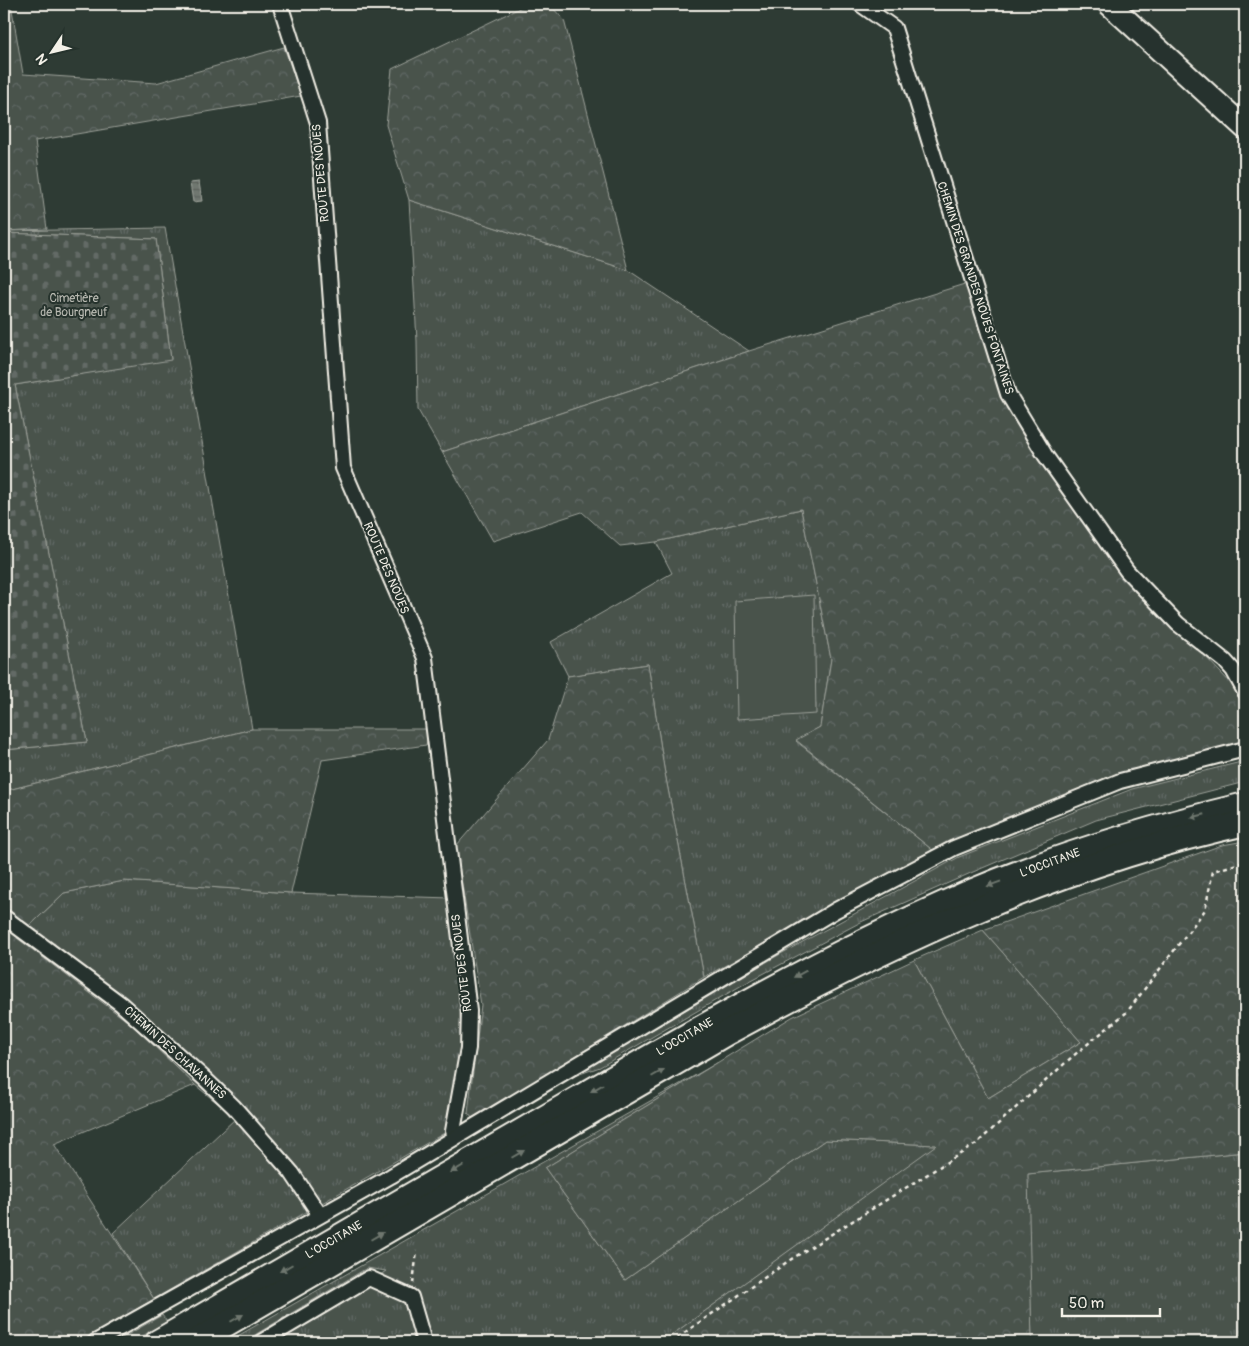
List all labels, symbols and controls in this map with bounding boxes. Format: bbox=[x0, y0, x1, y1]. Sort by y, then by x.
north arrow bbox=[28, 28, 78, 78]
text: N bbox=[32, 50, 51, 68]
street label: ROUTE DES NOUES bbox=[309, 123, 333, 223]
street label: CHEMIN DES GRANDES NOUES FONTAINES bbox=[933, 180, 1017, 396]
park label: Cimetière de Bourgneuf bbox=[40, 291, 108, 320]
street label: ROUTE DES NOUES bbox=[360, 520, 412, 616]
one-way arrow bbox=[1190, 812, 1205, 820]
street label: L'OCCITANE bbox=[1018, 845, 1082, 881]
one-way arrow bbox=[986, 880, 1001, 888]
street label: ROUTE DES NOUES bbox=[449, 913, 475, 1013]
one-way arrow bbox=[793, 970, 807, 978]
street label: CHEMIN DES CHAVANNES bbox=[121, 1003, 229, 1103]
street label: L'OCCITANE bbox=[654, 1015, 716, 1059]
one-way arrow bbox=[652, 1068, 665, 1077]
one-way arrow bbox=[591, 1083, 604, 1092]
one-way arrow bbox=[511, 1150, 524, 1159]
one-way arrow bbox=[449, 1165, 464, 1173]
street label: L'OCCITANE bbox=[303, 1218, 365, 1262]
one-way arrow bbox=[370, 1232, 385, 1240]
one-way arrow bbox=[278, 1264, 293, 1272]
scale bar bbox=[1062, 1286, 1159, 1318]
text: 50 m bbox=[1069, 1294, 1104, 1313]
one-way arrow bbox=[230, 1313, 244, 1322]

